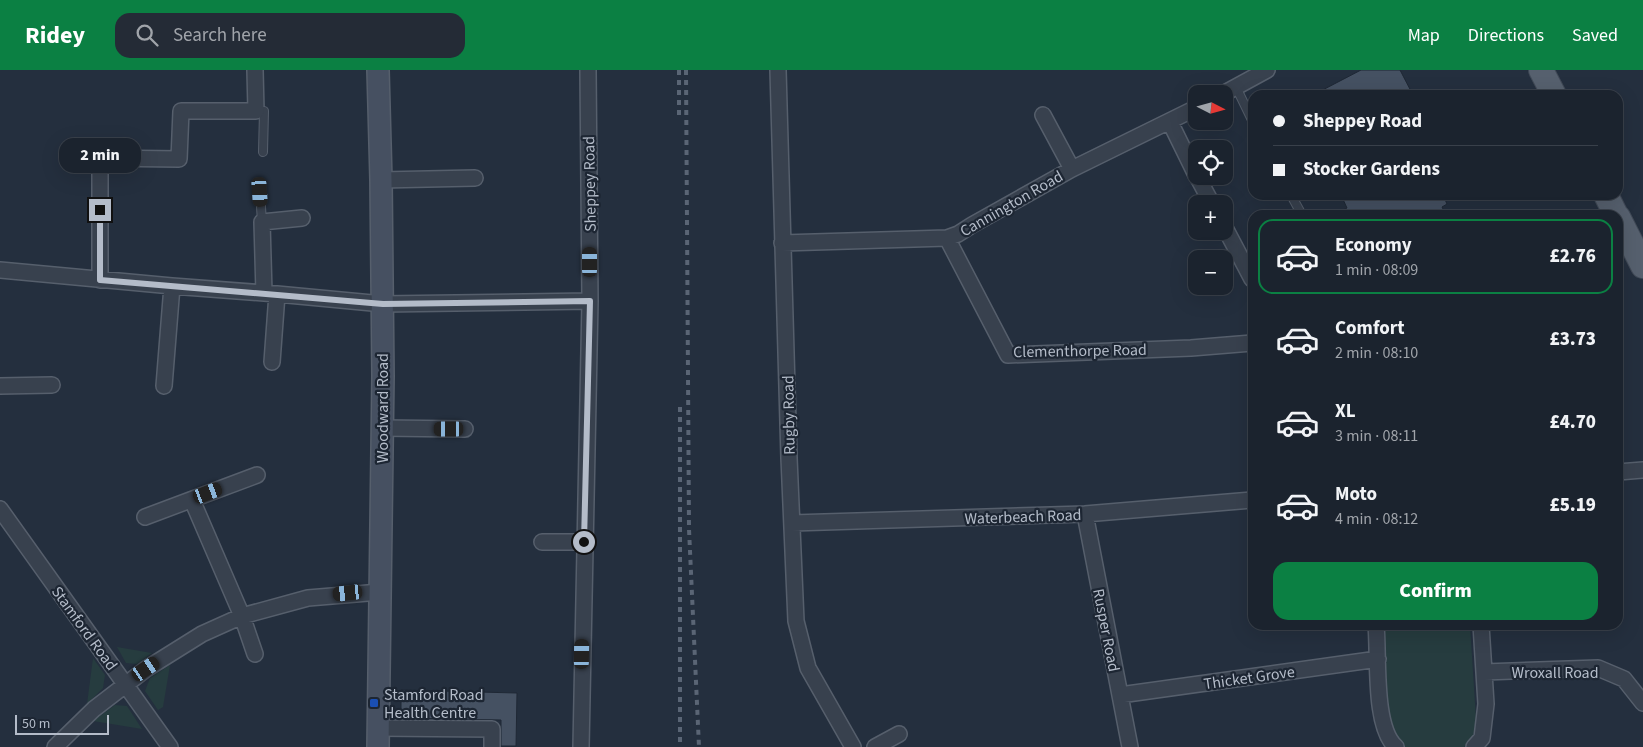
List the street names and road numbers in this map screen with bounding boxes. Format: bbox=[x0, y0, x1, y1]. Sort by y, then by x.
street label: Sheppey Road bbox=[578, 136, 602, 232]
street label: Cannington Road bbox=[956, 165, 1067, 242]
street label: Clementhorpe Road bbox=[1013, 339, 1147, 363]
street label: Woodward Road bbox=[372, 353, 394, 463]
street label: Rugby Road bbox=[777, 375, 801, 455]
street label: Waterbeach Road bbox=[964, 504, 1082, 530]
street label: Stamford Road bbox=[46, 582, 122, 675]
street label: Rusper Road bbox=[1087, 587, 1125, 674]
street label: Thicket Grove bbox=[1202, 661, 1296, 695]
street label: Wroxall Road bbox=[1511, 662, 1599, 684]

